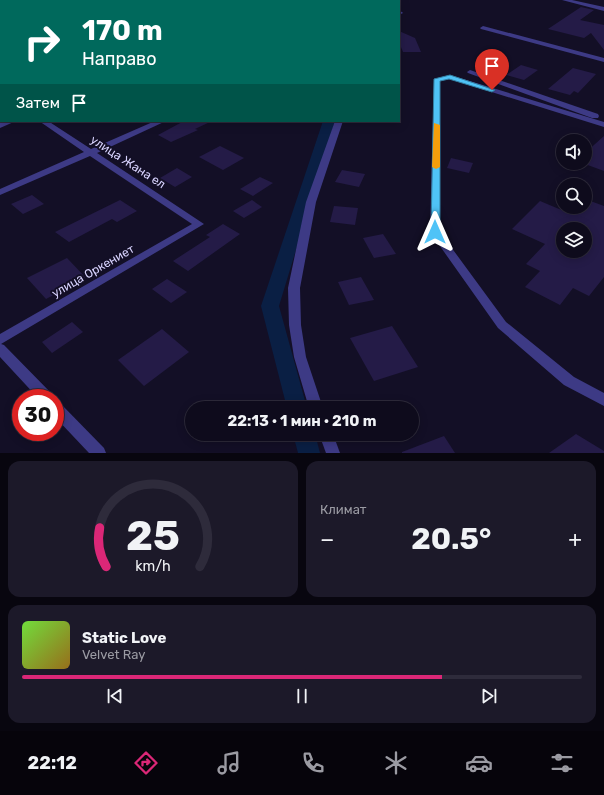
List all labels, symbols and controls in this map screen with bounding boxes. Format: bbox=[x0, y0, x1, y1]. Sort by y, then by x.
text: 170 m bbox=[82, 14, 163, 47]
icon: right bbox=[16, 16, 68, 68]
text: Направо bbox=[82, 48, 157, 70]
pin bbox=[475, 49, 509, 90]
icon: arrive bbox=[481, 55, 503, 77]
icon: arrive bbox=[68, 92, 90, 114]
text: Затем bbox=[16, 94, 60, 112]
street label: улица Жана ел bbox=[88, 133, 168, 191]
map controls bbox=[556, 134, 592, 258]
button: sound bbox=[556, 134, 592, 170]
button: search bbox=[556, 178, 592, 214]
position arrow bbox=[414, 211, 456, 253]
button: layers bbox=[556, 222, 592, 258]
street label: улица Оркениет bbox=[49, 242, 137, 300]
speed limit sign: 30 bbox=[12, 389, 64, 441]
text: 22:13 · 1 мин · 210 m bbox=[228, 412, 376, 430]
text: Климат bbox=[320, 502, 366, 517]
text: 25 bbox=[126, 511, 180, 560]
text: 20.5° bbox=[411, 521, 491, 557]
text: − bbox=[320, 526, 334, 553]
text: + bbox=[568, 526, 582, 553]
text: km/h bbox=[135, 558, 171, 575]
text: Static Love bbox=[82, 629, 166, 647]
text: Velvet Ray bbox=[82, 647, 145, 662]
icon: previous bbox=[104, 685, 126, 707]
icon: pause bbox=[291, 685, 313, 707]
icon: next bbox=[478, 685, 500, 707]
icon: directions bbox=[132, 749, 160, 777]
icon: music bbox=[215, 749, 243, 777]
icon: phone bbox=[299, 749, 327, 777]
icon: climate bbox=[382, 749, 410, 777]
icon: car bbox=[465, 749, 493, 777]
icon: filters bbox=[548, 749, 576, 777]
text: 22:12 bbox=[28, 752, 77, 774]

